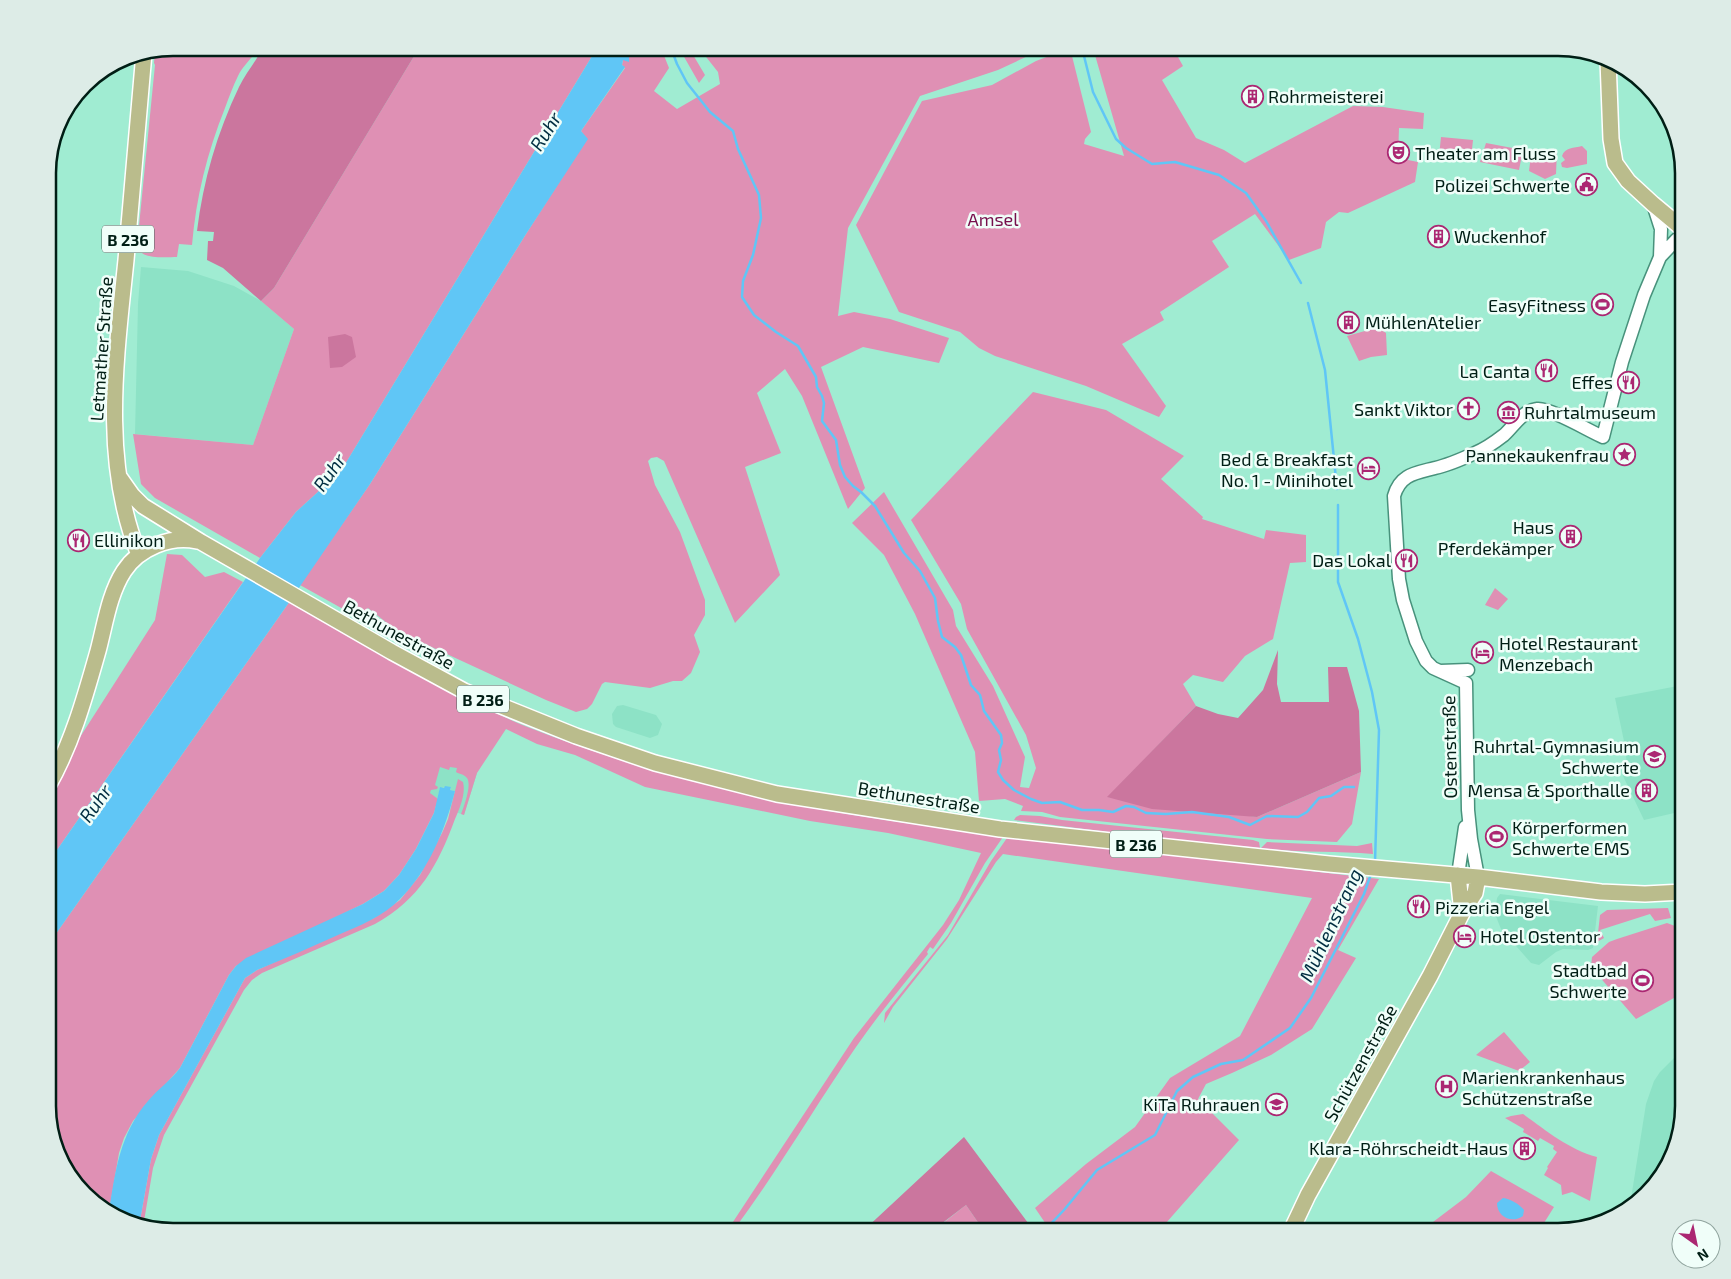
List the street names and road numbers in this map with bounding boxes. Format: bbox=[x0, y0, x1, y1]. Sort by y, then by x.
road number: B 236 bbox=[102, 225, 154, 252]
street label: Letmather Straße bbox=[85, 276, 117, 422]
street label: Bethunestraße bbox=[340, 594, 458, 674]
road number: B 236 bbox=[457, 686, 509, 712]
street label: Ostenstraße bbox=[1437, 695, 1461, 799]
street label: Bethunestraße bbox=[856, 776, 982, 818]
road number: B 236 bbox=[1110, 831, 1162, 858]
street label: Schützenstraße bbox=[1319, 1001, 1401, 1125]

